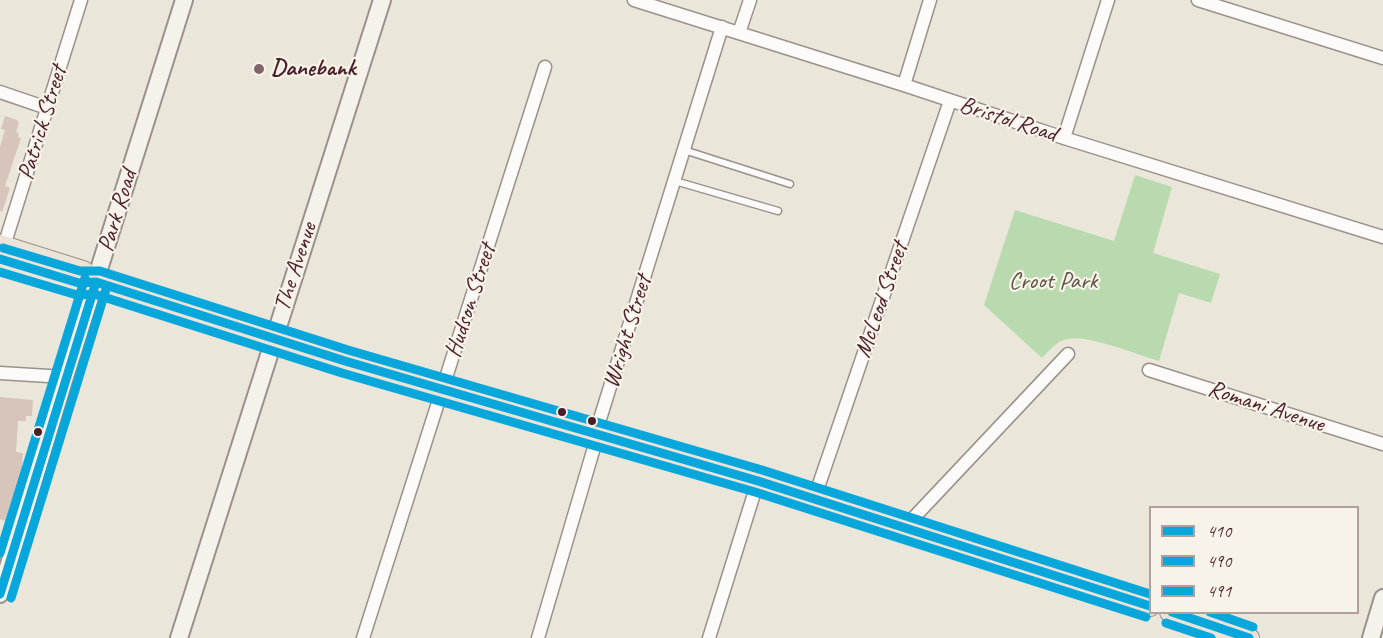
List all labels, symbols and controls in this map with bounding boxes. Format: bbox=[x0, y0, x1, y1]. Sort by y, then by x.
place label: Danebank bbox=[271, 55, 356, 83]
marker: Danebank bbox=[252, 62, 266, 76]
street label: Patrick Street bbox=[12, 63, 74, 183]
street label: Bristol Road bbox=[956, 91, 1060, 149]
street label: Park Road bbox=[92, 167, 144, 255]
street label: The Avenue bbox=[268, 219, 324, 315]
street label: McLeod Street bbox=[849, 239, 915, 361]
street label: Hudson Street bbox=[439, 241, 503, 361]
park label: Croot Park bbox=[1009, 268, 1097, 296]
street label: Wright Street bbox=[597, 272, 659, 392]
street label: Romani Avenue bbox=[1204, 375, 1328, 439]
unlabelled marker bbox=[556, 406, 568, 418]
unlabelled marker bbox=[586, 415, 598, 427]
unlabelled marker bbox=[32, 426, 44, 438]
legend bbox=[1149, 506, 1359, 614]
text: 410 bbox=[1207, 520, 1231, 542]
text: 490 bbox=[1207, 550, 1231, 572]
text: 491 bbox=[1207, 580, 1231, 602]

